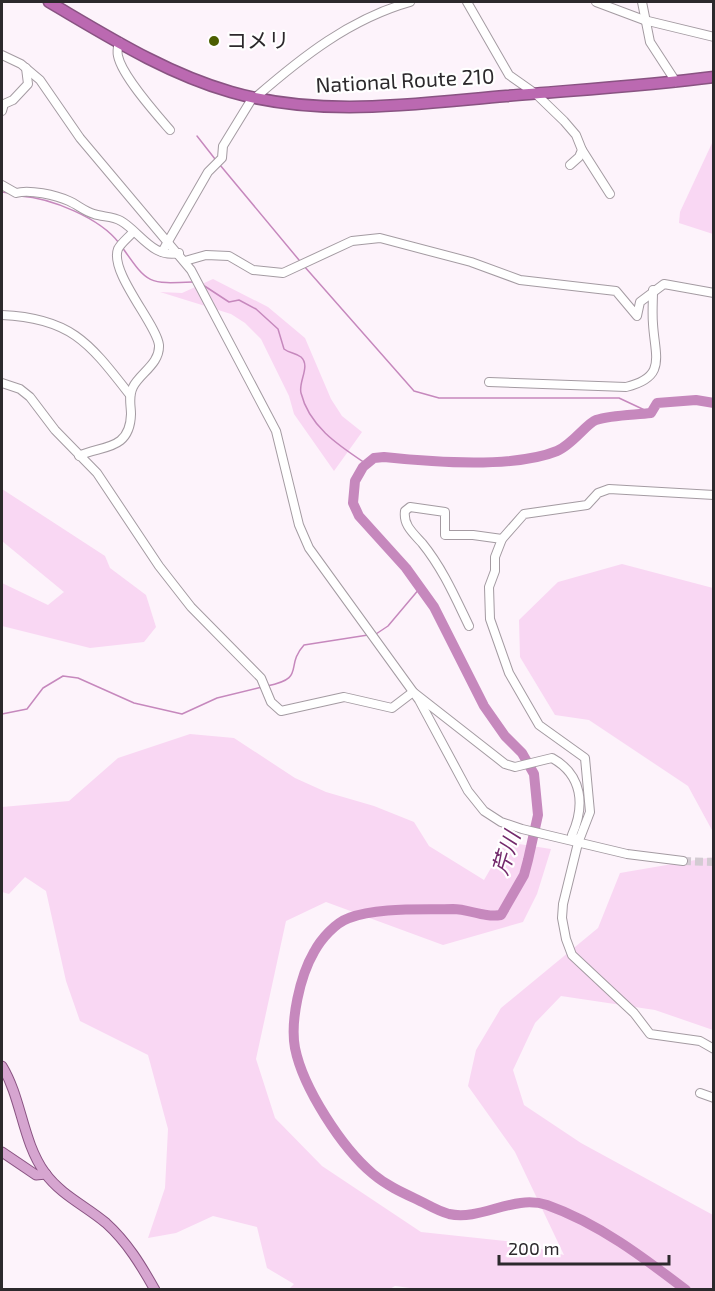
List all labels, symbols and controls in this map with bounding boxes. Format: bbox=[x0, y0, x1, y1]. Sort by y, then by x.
place label: コメリ bbox=[226, 27, 289, 52]
marker: コメリ bbox=[207, 34, 221, 48]
street label: National Route 210 bbox=[315, 62, 495, 97]
water label: 芹川 bbox=[486, 826, 525, 878]
scale bar bbox=[499, 1228, 668, 1266]
text: 200 m bbox=[508, 1237, 560, 1259]

